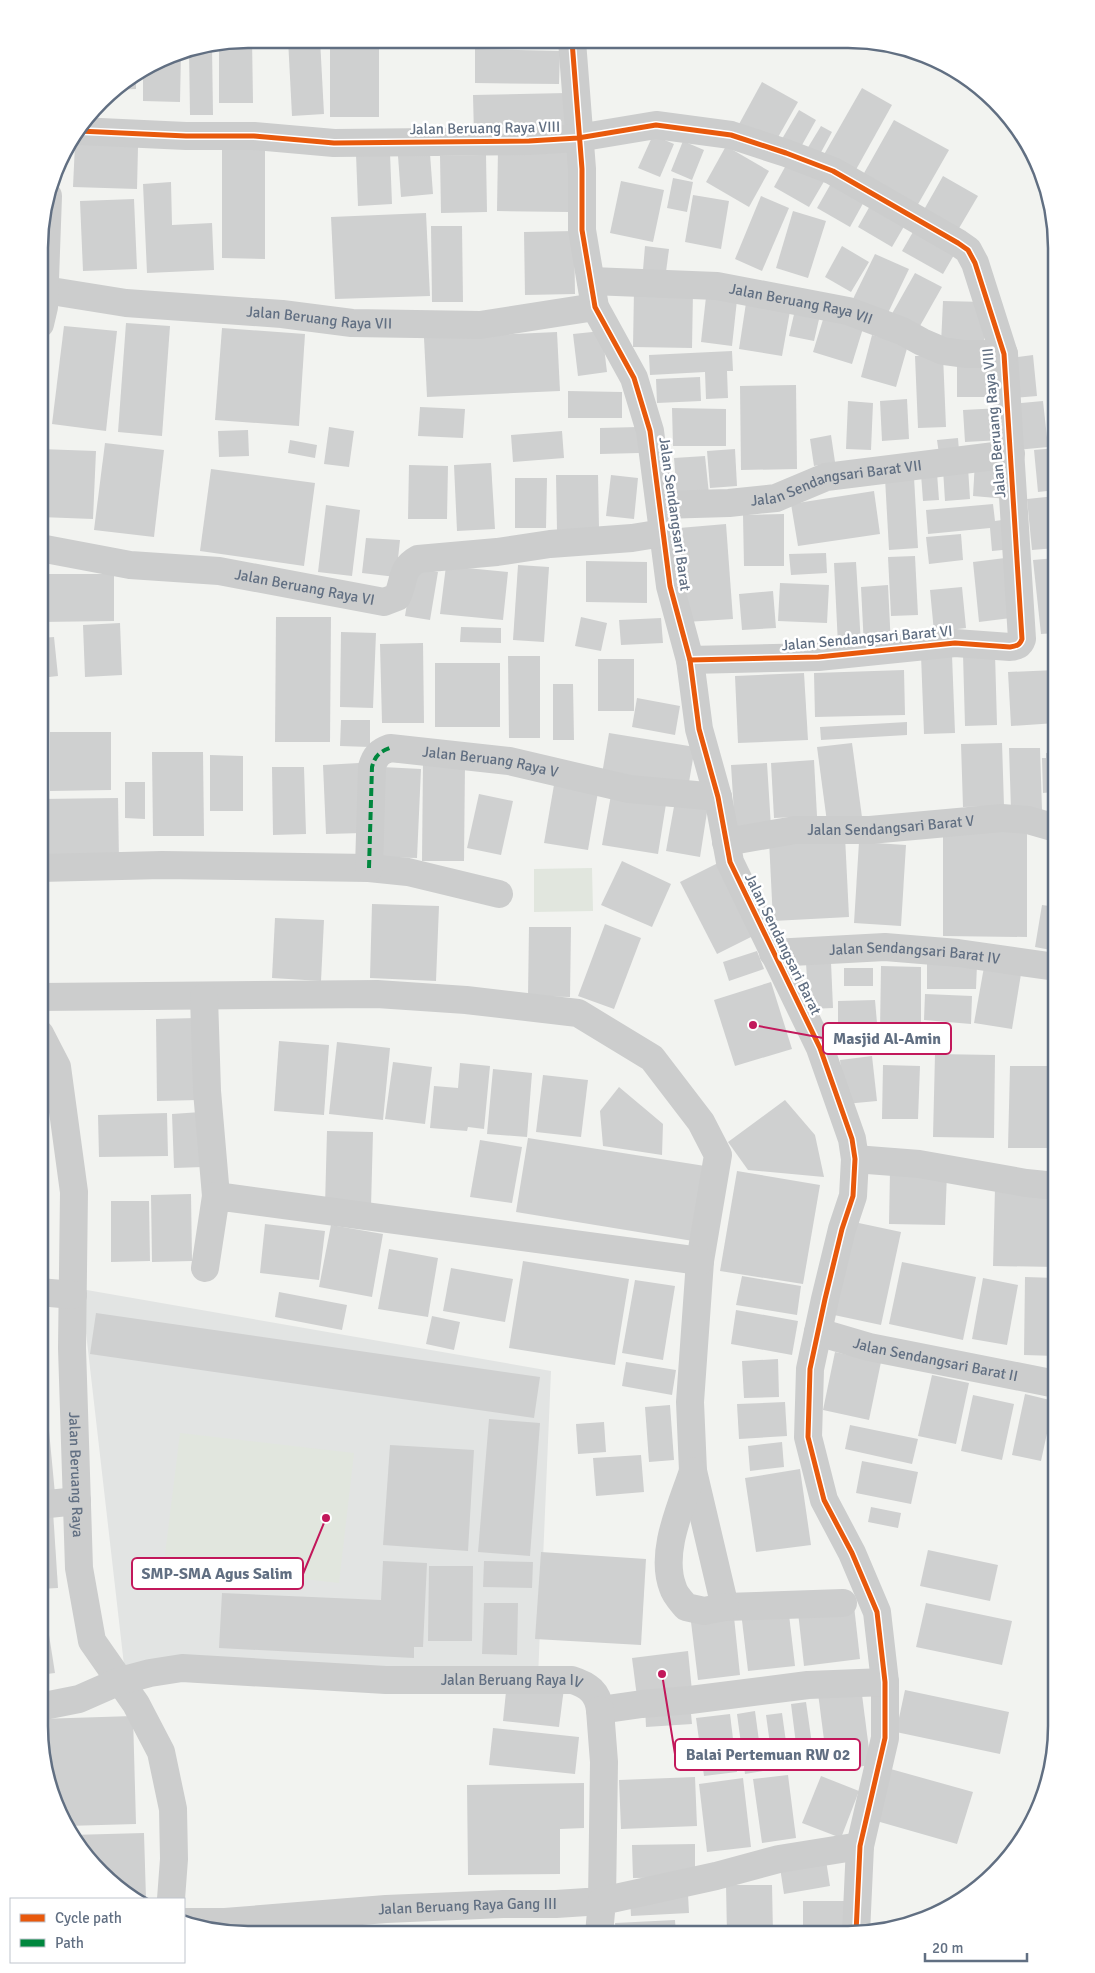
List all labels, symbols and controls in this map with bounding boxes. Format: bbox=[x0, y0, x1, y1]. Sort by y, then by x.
street label: Jalan Beruang Raya VIII bbox=[410, 118, 560, 138]
street label: Jalan Beruang Raya VII bbox=[728, 280, 875, 328]
street label: Jalan Beruang Raya VII bbox=[246, 303, 392, 333]
street label: Jalan Beruang Raya VIII bbox=[978, 347, 1010, 499]
street label: Jalan Sendangsari Barat bbox=[655, 436, 695, 592]
street label: Jalan Sendangsari Barat VII bbox=[750, 456, 923, 510]
street label: Jalan Beruang Raya VI bbox=[233, 565, 376, 609]
street label: Jalan Sendangsari Barat VI bbox=[781, 622, 953, 654]
street label: Jalan Beruang Raya V bbox=[421, 743, 561, 781]
street label: Jalan Sendangsari Barat V bbox=[807, 812, 975, 839]
street label: Jalan Sendangsari Barat bbox=[741, 870, 825, 1018]
street label: Jalan Sendangsari Barat IV bbox=[829, 938, 1002, 968]
callout: Masjid Al-Amin bbox=[823, 1023, 951, 1054]
text: Masjid Al-Amin bbox=[833, 1029, 941, 1049]
street label: Jalan Sendangsari Barat II bbox=[851, 1334, 1019, 1385]
street label: Jalan Beruang Raya bbox=[65, 1412, 87, 1538]
callout: SMP-SMA Agus Salim bbox=[132, 1558, 303, 1589]
text: SMP-SMA Agus Salim bbox=[141, 1564, 293, 1584]
street label: Jalan Beruang Raya IV bbox=[441, 1671, 586, 1692]
callout: Balai Pertemuan RW 02 bbox=[675, 1739, 860, 1770]
text: Balai Pertemuan RW 02 bbox=[686, 1745, 850, 1765]
street label: Jalan Beruang Raya Gang III bbox=[377, 1895, 557, 1919]
legend bbox=[10, 1898, 185, 1963]
text: Cycle path bbox=[55, 1909, 122, 1927]
scale bar bbox=[925, 1930, 1028, 1962]
text: Path bbox=[55, 1934, 84, 1952]
text: 20 m bbox=[932, 1939, 963, 1957]

